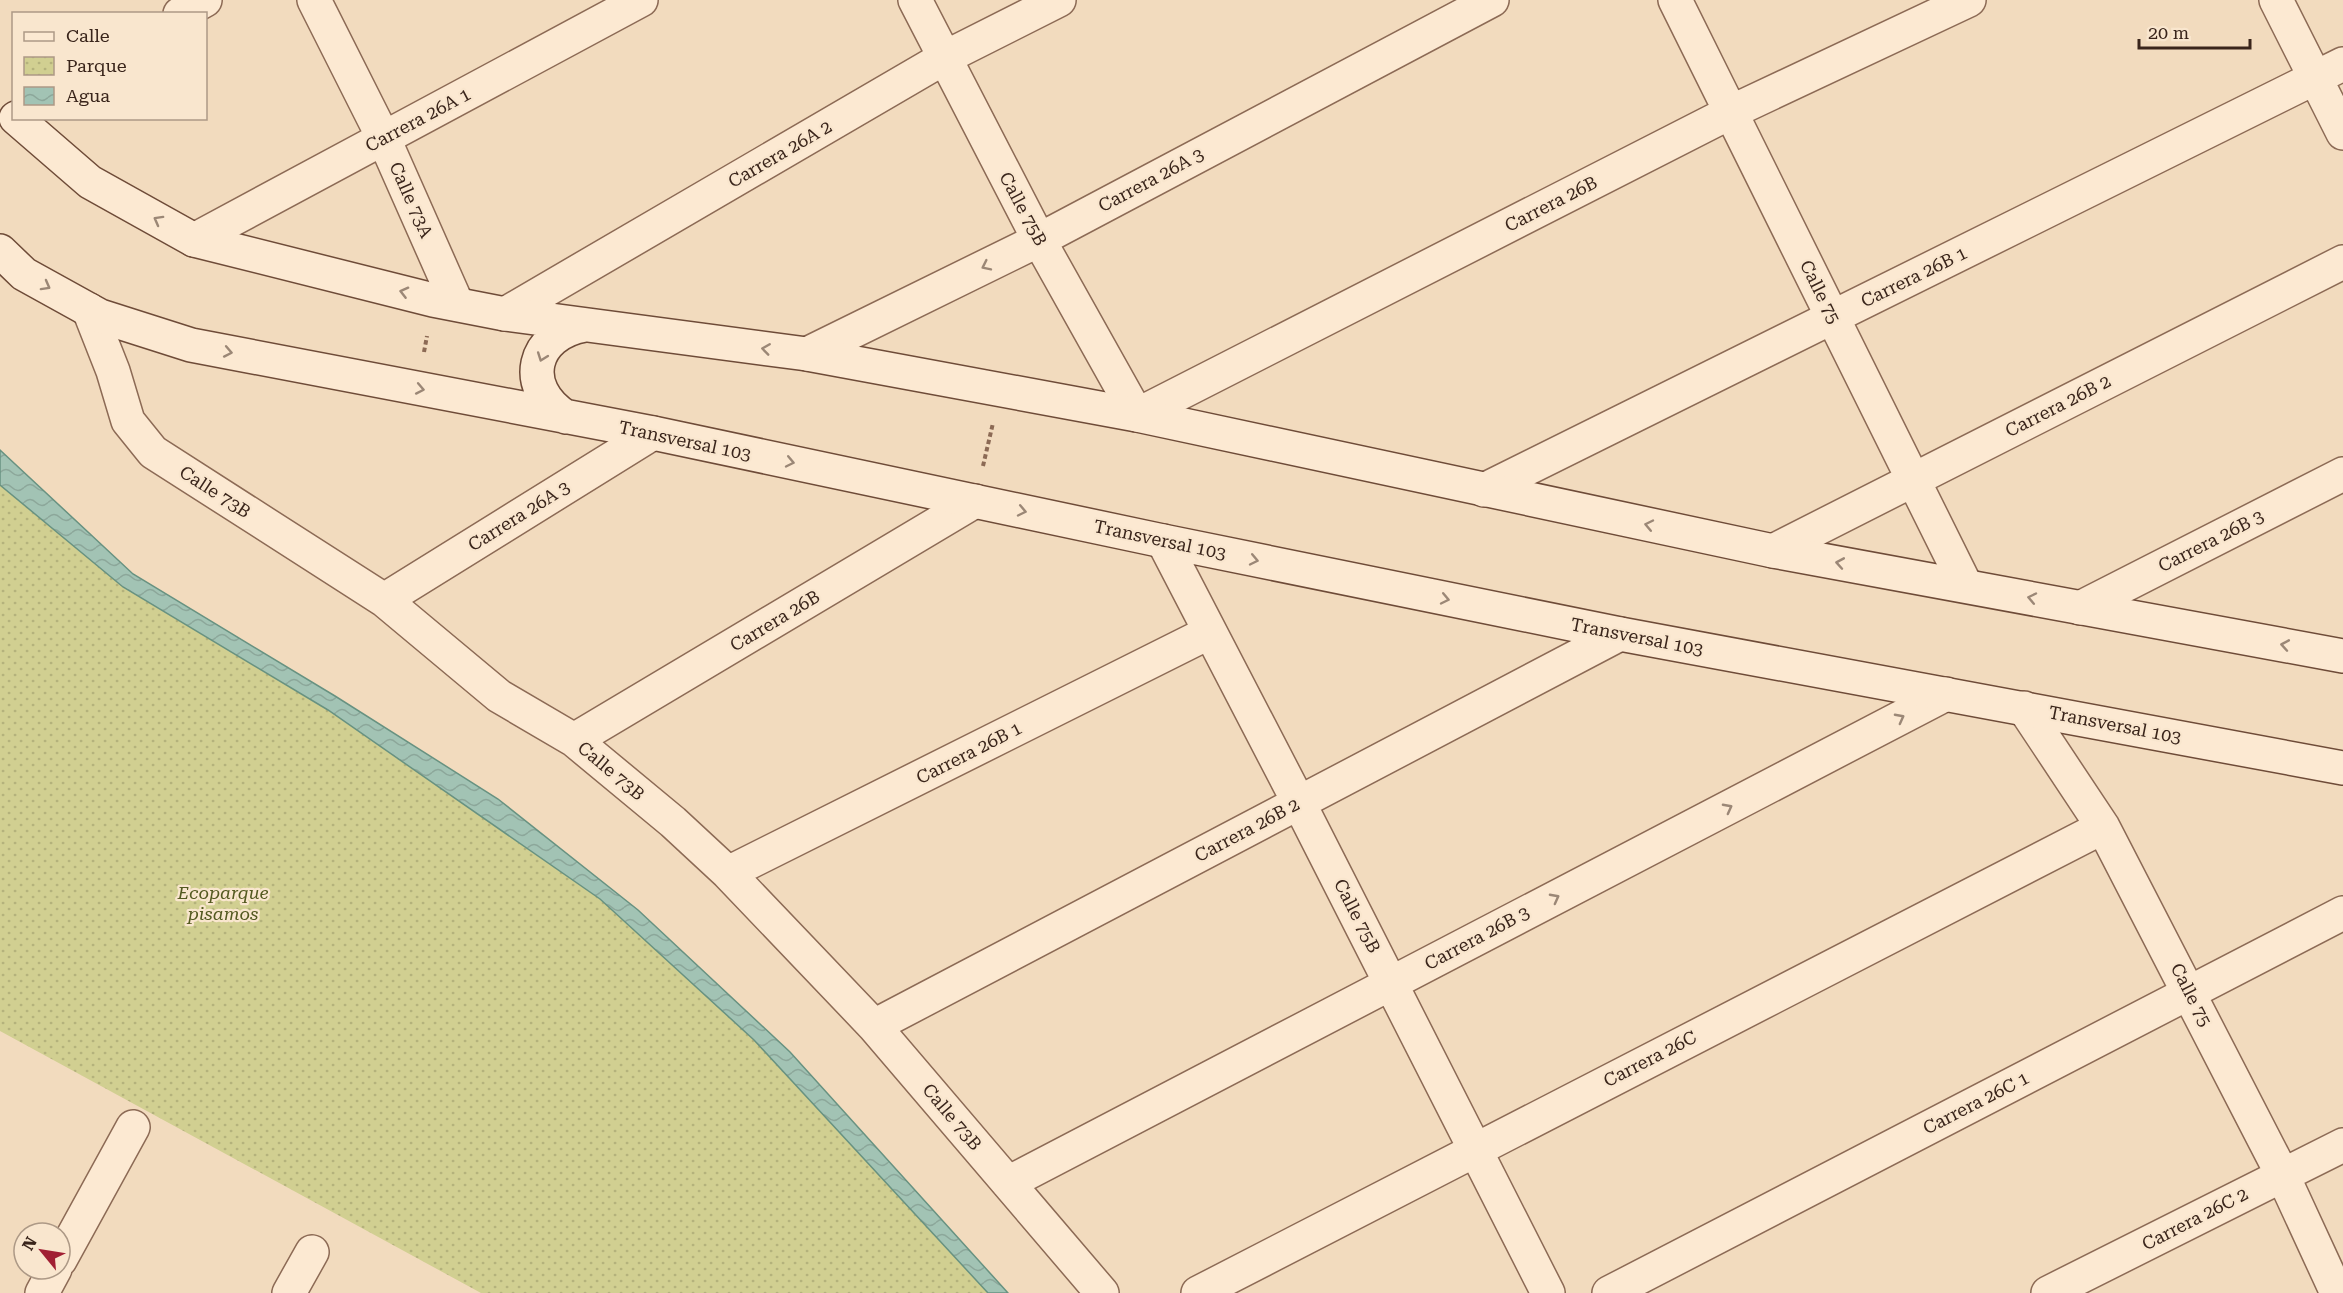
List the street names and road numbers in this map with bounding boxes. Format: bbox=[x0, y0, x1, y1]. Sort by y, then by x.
street label: Carrera 26A 1 bbox=[362, 83, 474, 156]
street label: Carrera 26A 2 bbox=[724, 115, 835, 192]
street label: Carrera 26A 3 bbox=[1095, 143, 1207, 216]
street label: Calle 73A bbox=[385, 159, 438, 241]
street label: Calle 75B bbox=[995, 168, 1052, 249]
street label: Carrera 26B bbox=[1501, 171, 1600, 236]
street label: Carrera 26B 1 bbox=[1857, 242, 1970, 311]
street label: Calle 75 bbox=[1796, 256, 1845, 327]
street label: Carrera 26B 2 bbox=[2002, 370, 2114, 441]
street label: Transversal 103 bbox=[617, 416, 753, 465]
street label: Calle 73B bbox=[176, 461, 255, 522]
street label: Carrera 26A 3 bbox=[464, 476, 574, 555]
street label: Carrera 26B 3 bbox=[2155, 505, 2267, 576]
street label: Transversal 103 bbox=[1092, 515, 1228, 564]
street label: Carrera 26B bbox=[726, 586, 823, 656]
street label: Transversal 103 bbox=[1569, 613, 1705, 660]
street label: Transversal 103 bbox=[2047, 701, 2183, 748]
street label: Carrera 26B 1 bbox=[913, 717, 1025, 788]
street label: Calle 73B bbox=[574, 737, 649, 805]
street label: Carrera 26B 2 bbox=[1191, 793, 1303, 866]
street label: Calle 75B bbox=[1330, 875, 1385, 956]
street label: Carrera 26B 3 bbox=[1421, 901, 1533, 974]
street label: Calle 75 bbox=[2167, 960, 2216, 1030]
street label: Carrera 26C bbox=[1600, 1026, 1700, 1091]
street label: Carrera 26C 1 bbox=[1919, 1067, 2032, 1138]
street label: Calle 73B bbox=[918, 1079, 986, 1154]
street label: Carrera 26C 2 bbox=[2138, 1183, 2251, 1254]

